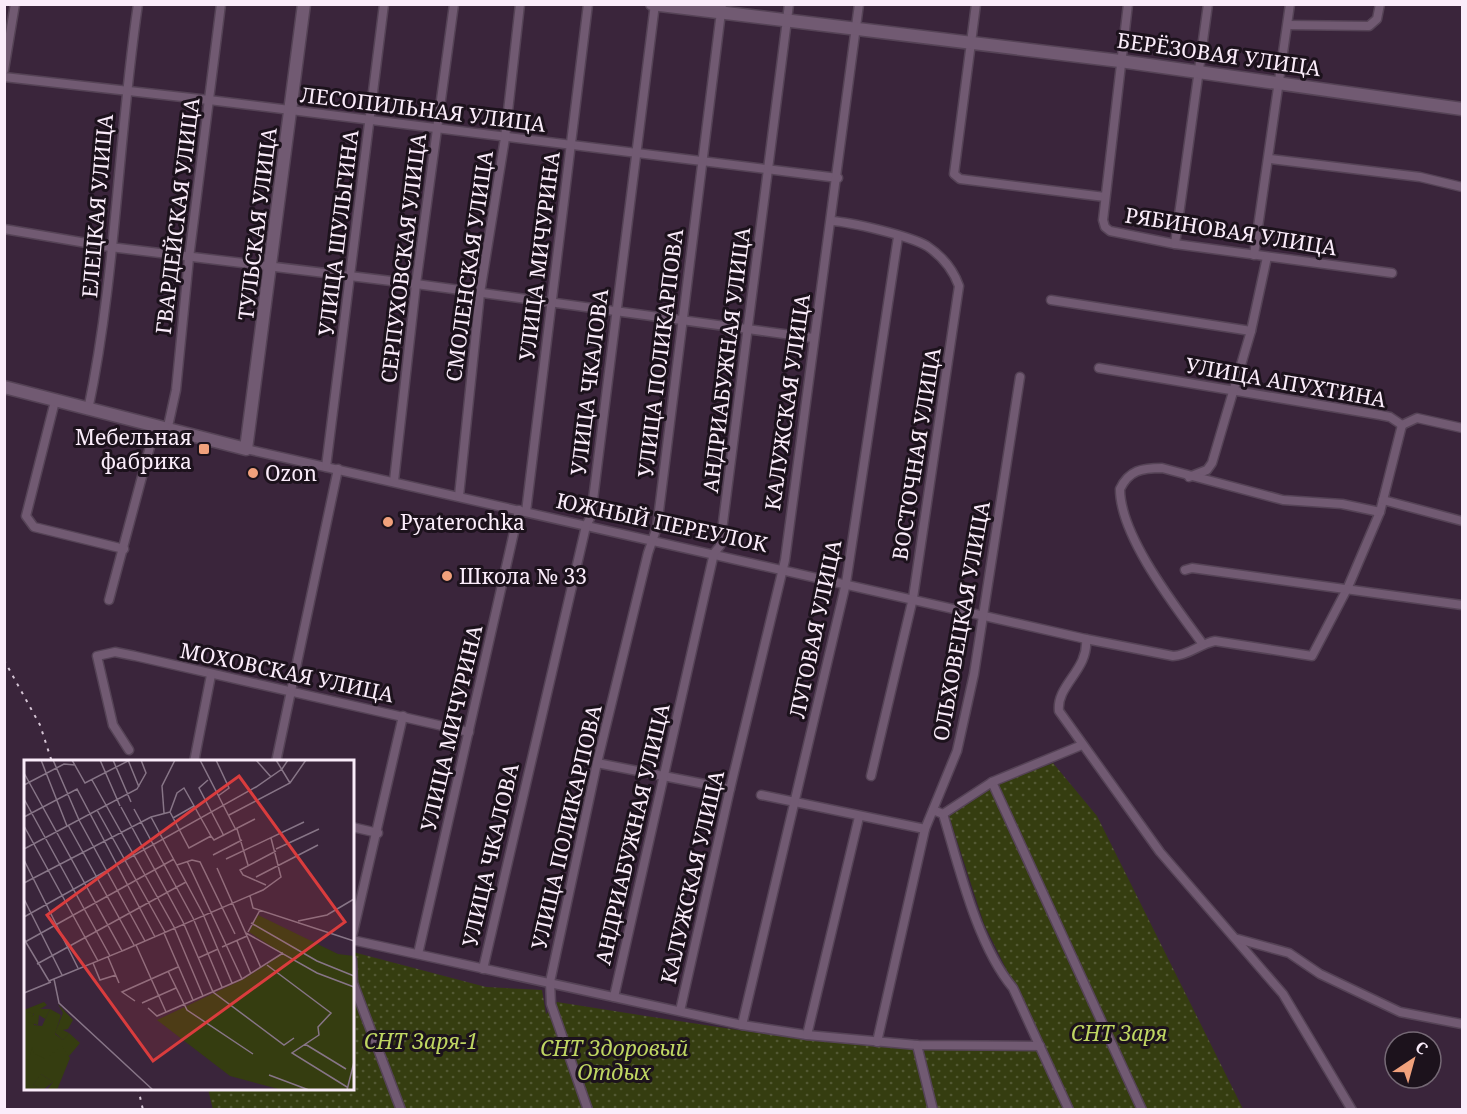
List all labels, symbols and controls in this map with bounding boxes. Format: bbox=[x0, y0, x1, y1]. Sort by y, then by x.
street label: БЕРЁЗОВАЯ УЛИЦА bbox=[1115, 26, 1323, 82]
street label: ЛЕСОПИЛЬНАЯ УЛИЦА bbox=[299, 80, 547, 138]
street label: ГВАРДЕЙСКАЯ УЛИЦА bbox=[149, 96, 205, 336]
street label: ЕЛЕЦКАЯ УЛИЦА bbox=[75, 113, 119, 299]
street label: ТУЛЬСКАЯ УЛИЦА bbox=[231, 126, 283, 322]
street label: УЛИЦА ШУЛЬГИНА bbox=[311, 128, 365, 338]
street label: СЕРПУХОВСКАЯ УЛИЦА bbox=[374, 131, 432, 384]
street label: СМОЛЕНСКАЯ УЛИЦА bbox=[439, 149, 499, 383]
street label: УЛИЦА МИЧУРИНА bbox=[512, 150, 566, 362]
street label: РЯБИНОВАЯ УЛИЦА bbox=[1123, 200, 1339, 262]
street label: АНДРИАБУЖНАЯ УЛИЦА bbox=[696, 225, 756, 494]
street label: УЛИЦА ПОЛИКАРПОВА bbox=[631, 227, 689, 479]
street label: УЛИЦА ЧКАЛОВА bbox=[564, 287, 614, 477]
street label: КАЛУЖСКАЯ УЛИЦА bbox=[758, 292, 816, 512]
street label: ВОСТОЧНАЯ УЛИЦА bbox=[885, 346, 947, 562]
street label: УЛИЦА АПУХТИНА bbox=[1183, 351, 1389, 413]
place label: Мебельная фабрика bbox=[75, 423, 192, 475]
marker: Мебельная фабрика bbox=[197, 442, 211, 456]
place label: Ozon bbox=[265, 459, 317, 487]
marker: Ozon bbox=[246, 466, 260, 480]
street label: ЮЖНЫЙ ПЕРЕУЛОК bbox=[554, 486, 770, 558]
street label: ОЛЬХОВЕЦКАЯ УЛИЦА bbox=[926, 499, 996, 743]
place label: Pyaterochka bbox=[400, 508, 525, 536]
marker: Pyaterochka bbox=[381, 515, 395, 529]
street label: ЛУГОВАЯ УЛИЦА bbox=[782, 537, 848, 721]
place label: Школа № 33 bbox=[459, 562, 587, 590]
marker: Школа № 33 bbox=[440, 569, 454, 583]
street label: УЛИЦА МИЧУРИНА bbox=[414, 622, 488, 834]
street label: МОХОВСКАЯ УЛИЦА bbox=[178, 636, 397, 708]
street label: АНДРИАБУЖНАЯ УЛИЦА bbox=[588, 700, 676, 967]
street label: УЛИЦА ПОЛИКАРПОВА bbox=[524, 702, 608, 952]
inset map bbox=[24, 760, 354, 1090]
street label: УЛИЦА ЧКАЛОВА bbox=[455, 760, 525, 950]
street label: КАЛУЖСКАЯ УЛИЦА bbox=[654, 767, 730, 986]
park label: СНТ Заря bbox=[1071, 1019, 1167, 1047]
park label: СНТ Заря-1 bbox=[364, 1027, 478, 1055]
north arrow bbox=[1383, 1030, 1443, 1090]
park label: СНТ Здоровый Отдых bbox=[540, 1034, 689, 1086]
text: С bbox=[1411, 1036, 1433, 1060]

